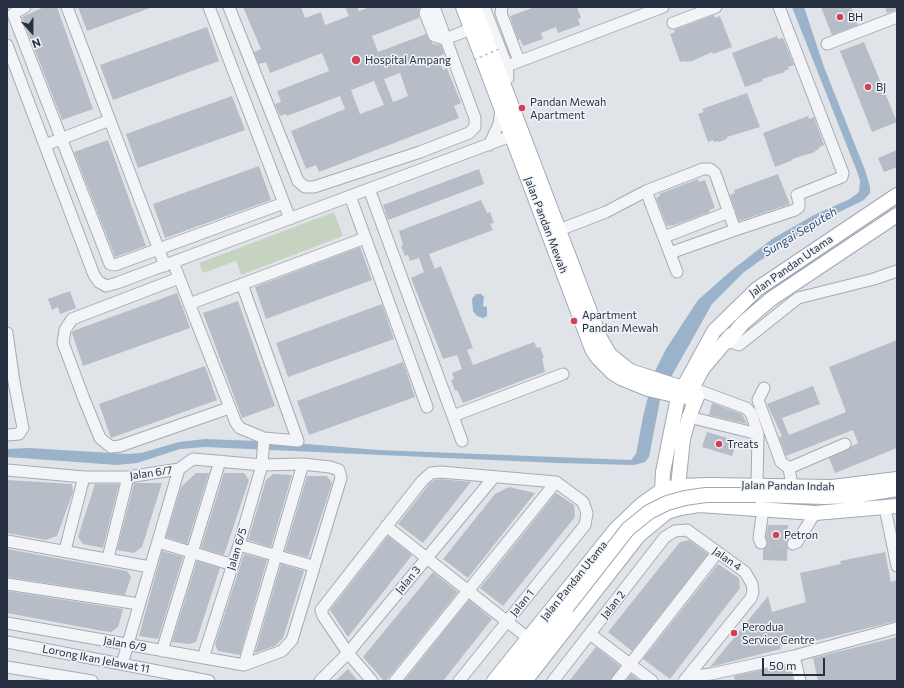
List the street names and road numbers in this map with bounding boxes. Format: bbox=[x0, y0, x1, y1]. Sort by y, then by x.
street label: Jalan Pandan Mewah bbox=[522, 175, 570, 275]
street label: Jalan Pandan Utama bbox=[747, 232, 835, 300]
street label: Jalan 6/7 bbox=[129, 463, 173, 483]
street label: Jalan Pandan Indah bbox=[741, 479, 835, 493]
street label: Jalan 6/5 bbox=[224, 526, 250, 572]
street label: Jalan Pandan Utama bbox=[538, 538, 610, 624]
street label: Jalan 4 bbox=[710, 544, 744, 574]
street label: Jalan 3 bbox=[393, 563, 423, 597]
street label: Jalan 1 bbox=[507, 587, 537, 619]
street label: Jalan 2 bbox=[598, 588, 628, 622]
street label: Jalan 6/9 bbox=[102, 634, 148, 654]
street label: Lorong Ikan Jelawat 11 bbox=[41, 642, 151, 676]

